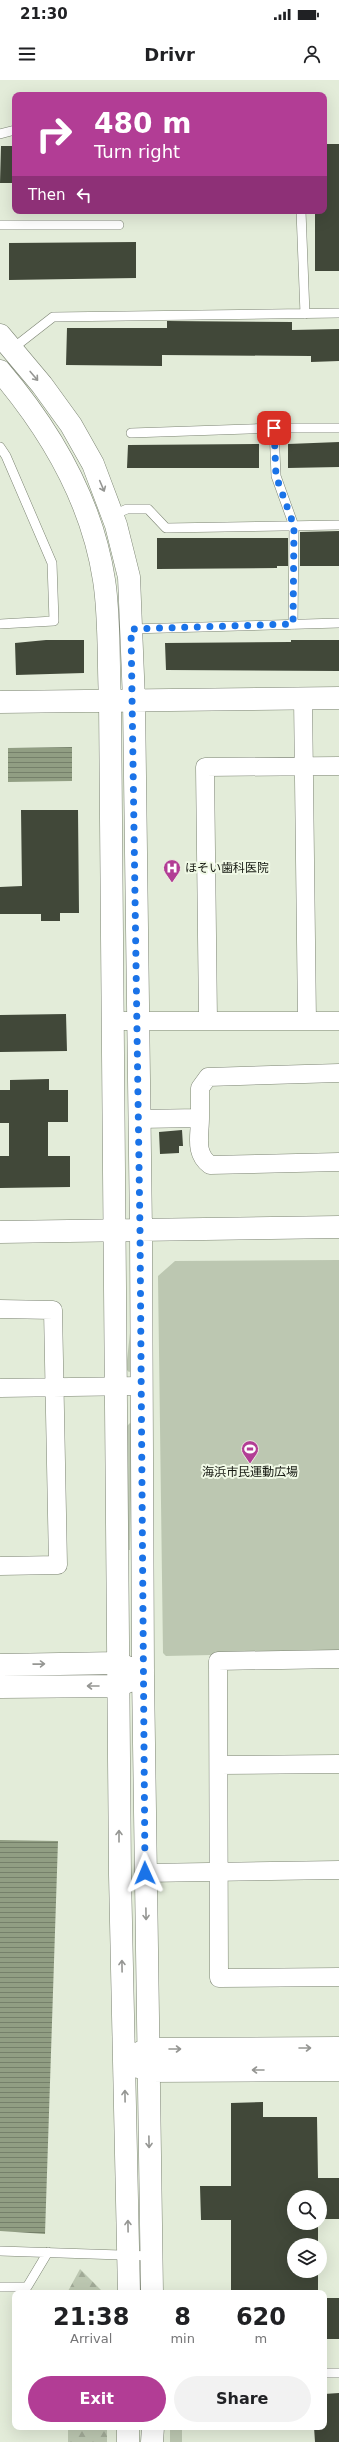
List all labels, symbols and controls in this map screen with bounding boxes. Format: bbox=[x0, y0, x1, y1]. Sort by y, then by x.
text: 21:30 bbox=[20, 5, 68, 23]
icon: menu bbox=[16, 43, 38, 65]
icon: person bbox=[301, 43, 323, 65]
text: Drivr bbox=[144, 44, 195, 65]
text: 480 m bbox=[94, 107, 191, 140]
icon: right bbox=[28, 108, 80, 160]
text: Turn right bbox=[94, 141, 180, 162]
icon: left bbox=[73, 184, 95, 206]
text: Then bbox=[28, 186, 65, 204]
one-way arrow bbox=[30, 370, 39, 381]
pin bbox=[257, 411, 291, 445]
icon: arrive bbox=[263, 417, 285, 439]
one-way arrow bbox=[99, 479, 107, 491]
hospital icon: ほそい歯科医院 bbox=[162, 858, 182, 883]
place label: ほそい歯科医院 bbox=[185, 861, 269, 875]
sports icon: 海浜市民運動広場 bbox=[240, 1439, 260, 1464]
place label: 海浜市民運動広場 bbox=[202, 1465, 298, 1479]
one-way arrow bbox=[32, 1660, 45, 1668]
one-way arrow bbox=[87, 1682, 100, 1690]
one-way arrow bbox=[116, 1830, 123, 1843]
position arrow bbox=[124, 1852, 166, 1894]
one-way arrow bbox=[142, 1907, 150, 1920]
one-way arrow bbox=[118, 1960, 126, 1973]
one-way arrow bbox=[298, 2044, 311, 2052]
one-way arrow bbox=[168, 2045, 181, 2053]
one-way arrow bbox=[252, 2066, 265, 2074]
one-way arrow bbox=[121, 2090, 129, 2103]
one-way arrow bbox=[145, 2135, 153, 2148]
map controls bbox=[287, 2190, 327, 2278]
button: search bbox=[287, 2190, 327, 2230]
one-way arrow bbox=[124, 2220, 132, 2233]
button: layers bbox=[287, 2238, 327, 2278]
text: 21:38 bbox=[53, 2303, 129, 2331]
text: 8 bbox=[174, 2303, 191, 2331]
text: 620 bbox=[236, 2303, 286, 2331]
text: Arrival bbox=[70, 2331, 112, 2346]
text: min bbox=[170, 2331, 195, 2346]
text: m bbox=[255, 2331, 267, 2346]
button: Exit bbox=[28, 2376, 166, 2422]
button: Share bbox=[174, 2376, 311, 2422]

